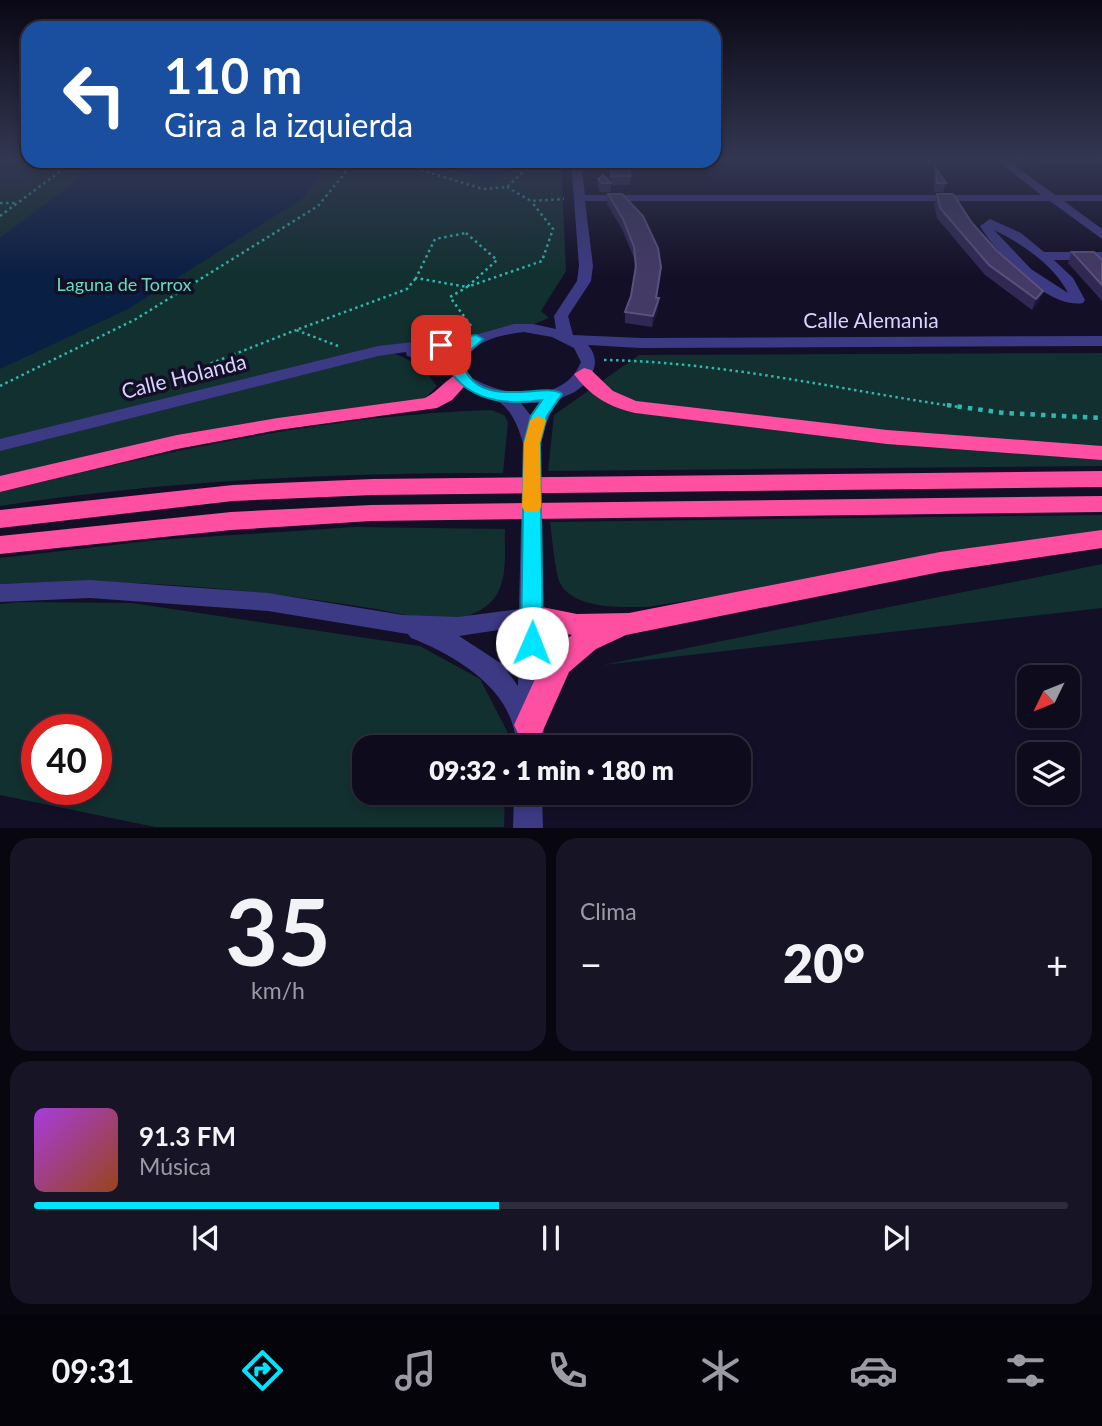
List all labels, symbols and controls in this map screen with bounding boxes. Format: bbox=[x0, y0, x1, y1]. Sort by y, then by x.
text: 110 m bbox=[164, 46, 302, 104]
icon: left bbox=[49, 49, 140, 140]
text: Gira a la izquierda bbox=[164, 105, 413, 144]
park label: Laguna de Torrox bbox=[57, 273, 192, 295]
street label: Calle Alemania bbox=[803, 307, 939, 332]
pin bbox=[411, 315, 471, 375]
icon: arrive bbox=[422, 326, 460, 364]
street label: Calle Holanda bbox=[119, 348, 249, 403]
position arrow bbox=[495, 606, 569, 680]
north arrow bbox=[1017, 665, 1080, 728]
map controls bbox=[1017, 665, 1080, 805]
speed limit sign: 40 bbox=[21, 714, 112, 805]
button: layers bbox=[1017, 742, 1080, 805]
text: 09:32 · 1 min · 180 m bbox=[429, 754, 674, 786]
text: 35 bbox=[225, 876, 331, 985]
text: Clima bbox=[580, 897, 637, 925]
text: 20° bbox=[783, 932, 865, 994]
text: − bbox=[580, 941, 602, 987]
text: + bbox=[1046, 941, 1068, 987]
text: km/h bbox=[251, 976, 305, 1004]
text: 91.3 FM bbox=[139, 1120, 236, 1152]
text: Música bbox=[139, 1152, 211, 1180]
icon: previous bbox=[187, 1219, 225, 1257]
icon: pause bbox=[532, 1219, 570, 1257]
icon: next bbox=[877, 1219, 915, 1257]
icon: directions bbox=[238, 1346, 287, 1395]
icon: music bbox=[391, 1346, 440, 1395]
icon: phone bbox=[543, 1346, 592, 1395]
icon: climate bbox=[696, 1346, 745, 1395]
icon: car bbox=[849, 1346, 898, 1395]
icon: filters bbox=[1001, 1346, 1050, 1395]
text: 09:31 bbox=[52, 1351, 134, 1390]

